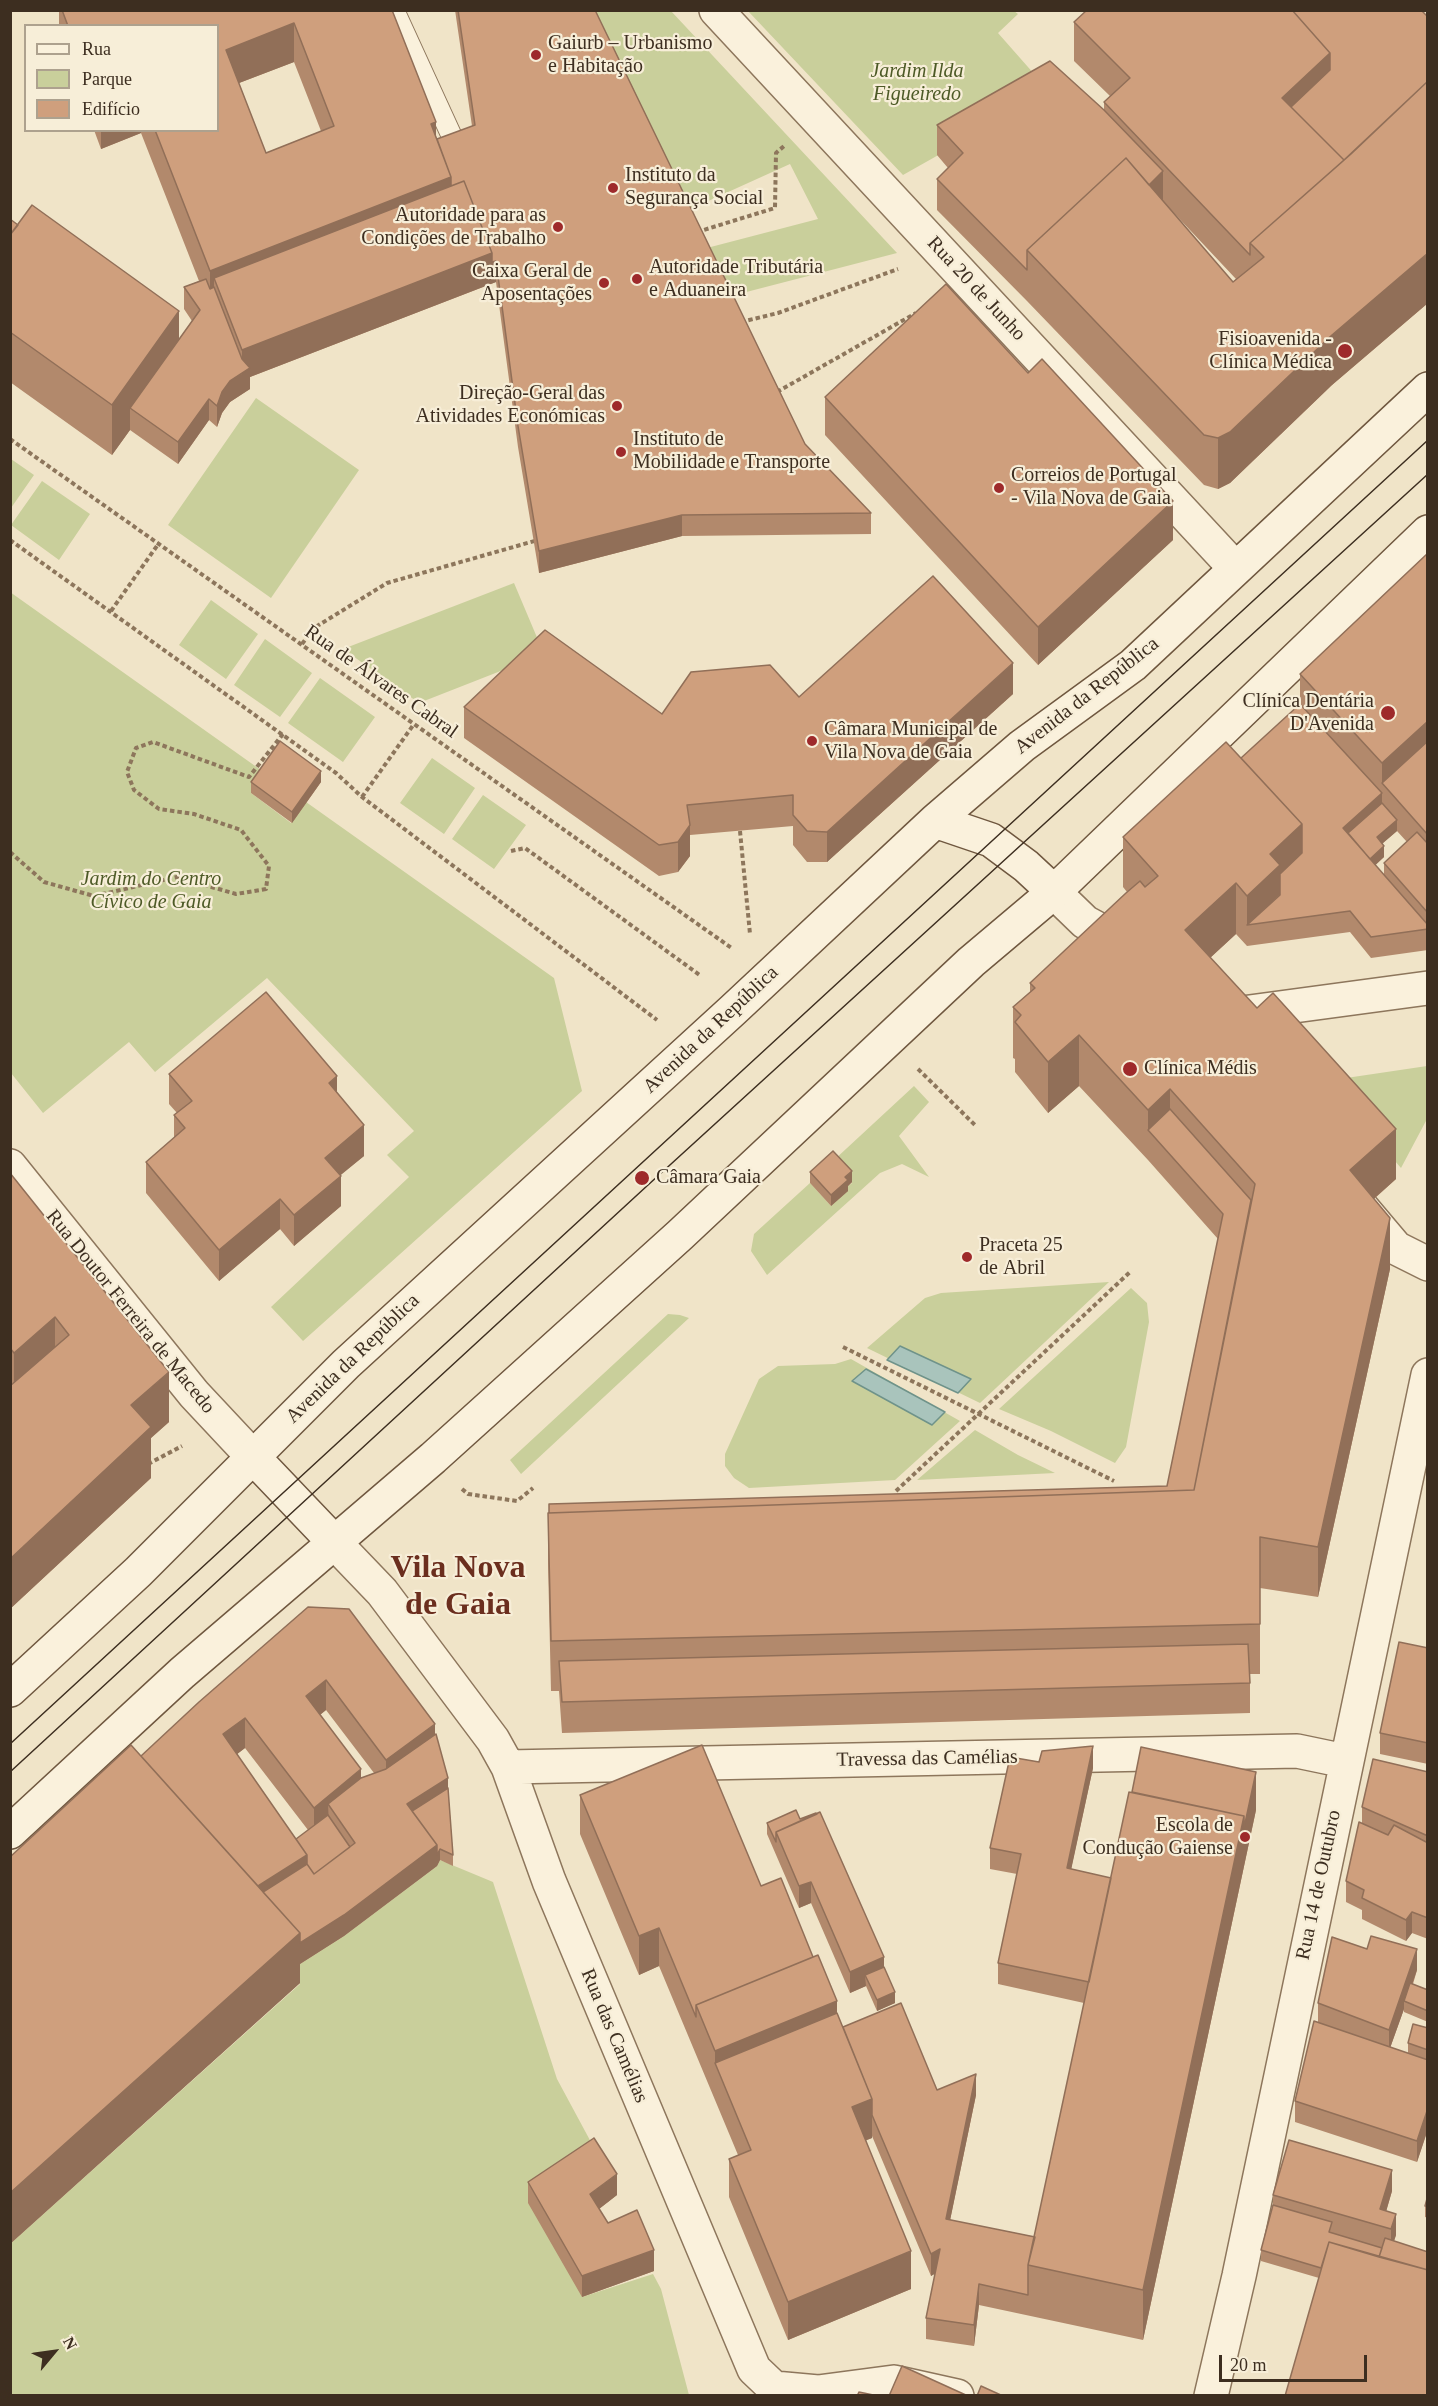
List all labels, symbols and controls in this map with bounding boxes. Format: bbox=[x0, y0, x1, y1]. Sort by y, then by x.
legend bbox=[24, 24, 219, 132]
place label: Gaiurb – Urbanismo e Habitação bbox=[548, 32, 712, 79]
text: Rua bbox=[82, 39, 111, 59]
marker: Gaiurb – Urbanismo e Habitação bbox=[529, 48, 543, 62]
park label: Jardim Ilda Figueiredo bbox=[870, 60, 964, 107]
text: Parque bbox=[82, 69, 132, 89]
text: Edifício bbox=[82, 99, 140, 119]
place label: Instituto da Segurança Social bbox=[625, 164, 763, 211]
marker: Instituto da Segurança Social bbox=[606, 181, 620, 195]
place label: Autoridade para as Condições de Trabalho bbox=[361, 204, 546, 251]
marker: Autoridade para as Condições de Trabalho bbox=[551, 220, 565, 234]
street label: Rua 20 de Junho bbox=[922, 232, 1030, 346]
place label: Autoridade Tributária e Aduaneira bbox=[649, 256, 823, 303]
place label: Caixa Geral de Aposentações bbox=[472, 260, 592, 307]
marker: Autoridade Tributária e Aduaneira bbox=[630, 272, 644, 286]
marker: Caixa Geral de Aposentações bbox=[597, 276, 611, 290]
place label: Fisioavenida - Clínica Médica bbox=[1209, 328, 1332, 375]
marker: Fisioavenida - Clínica Médica bbox=[1336, 342, 1354, 360]
place label: Direção-Geral das Atividades Económicas bbox=[416, 382, 605, 429]
marker: Direção-Geral das Atividades Económicas bbox=[610, 399, 624, 413]
place label: Instituto de Mobilidade e Transporte bbox=[633, 428, 830, 475]
marker: Instituto de Mobilidade e Transporte bbox=[614, 445, 628, 459]
place label: Correios de Portugal - Vila Nova de Gaia bbox=[1011, 464, 1177, 511]
marker: Correios de Portugal - Vila Nova de Gaia bbox=[992, 481, 1006, 495]
street label: Rua de Álvares Cabral bbox=[300, 620, 462, 744]
street label: Avenida da República bbox=[1010, 632, 1164, 760]
place label: Clínica Dentária D'Avenida bbox=[1242, 690, 1374, 737]
marker: Clínica Dentária D'Avenida bbox=[1379, 704, 1397, 722]
place label: Câmara Municipal de Vila Nova de Gaia bbox=[824, 718, 997, 765]
marker: Câmara Municipal de Vila Nova de Gaia bbox=[805, 734, 819, 748]
park label: Jardim do Centro Cívico de Gaia bbox=[81, 868, 221, 915]
street label: Avenida da República bbox=[638, 961, 784, 1099]
place label: Clínica Médis bbox=[1144, 1057, 1257, 1081]
marker: Clínica Médis bbox=[1121, 1060, 1139, 1078]
place label: Câmara Gaia bbox=[656, 1166, 761, 1190]
marker: Câmara Gaia bbox=[633, 1169, 651, 1187]
street label: Rua Doutor Ferreira de Macedo bbox=[40, 1205, 220, 1419]
place label: Praceta 25 de Abril bbox=[979, 1234, 1063, 1281]
marker: Praceta 25 de Abril bbox=[960, 1250, 974, 1264]
street label: Avenida da República bbox=[281, 1289, 425, 1429]
district label: Vila Nova de Gaia bbox=[391, 1550, 525, 1625]
street label: Travessa das Camélias bbox=[836, 1745, 1018, 1773]
street label: Rua 14 de Outubro bbox=[1291, 1808, 1347, 1962]
place label: Escola de Condução Gaiense bbox=[1082, 1814, 1233, 1861]
marker: Escola de Condução Gaiense bbox=[1238, 1830, 1252, 1844]
street label: Rua das Camélias bbox=[575, 1965, 653, 2107]
north arrow bbox=[24, 2322, 84, 2382]
text: N bbox=[60, 2334, 80, 2352]
scale bar bbox=[1222, 2343, 1370, 2381]
text: 20 m bbox=[1230, 2355, 1267, 2375]

